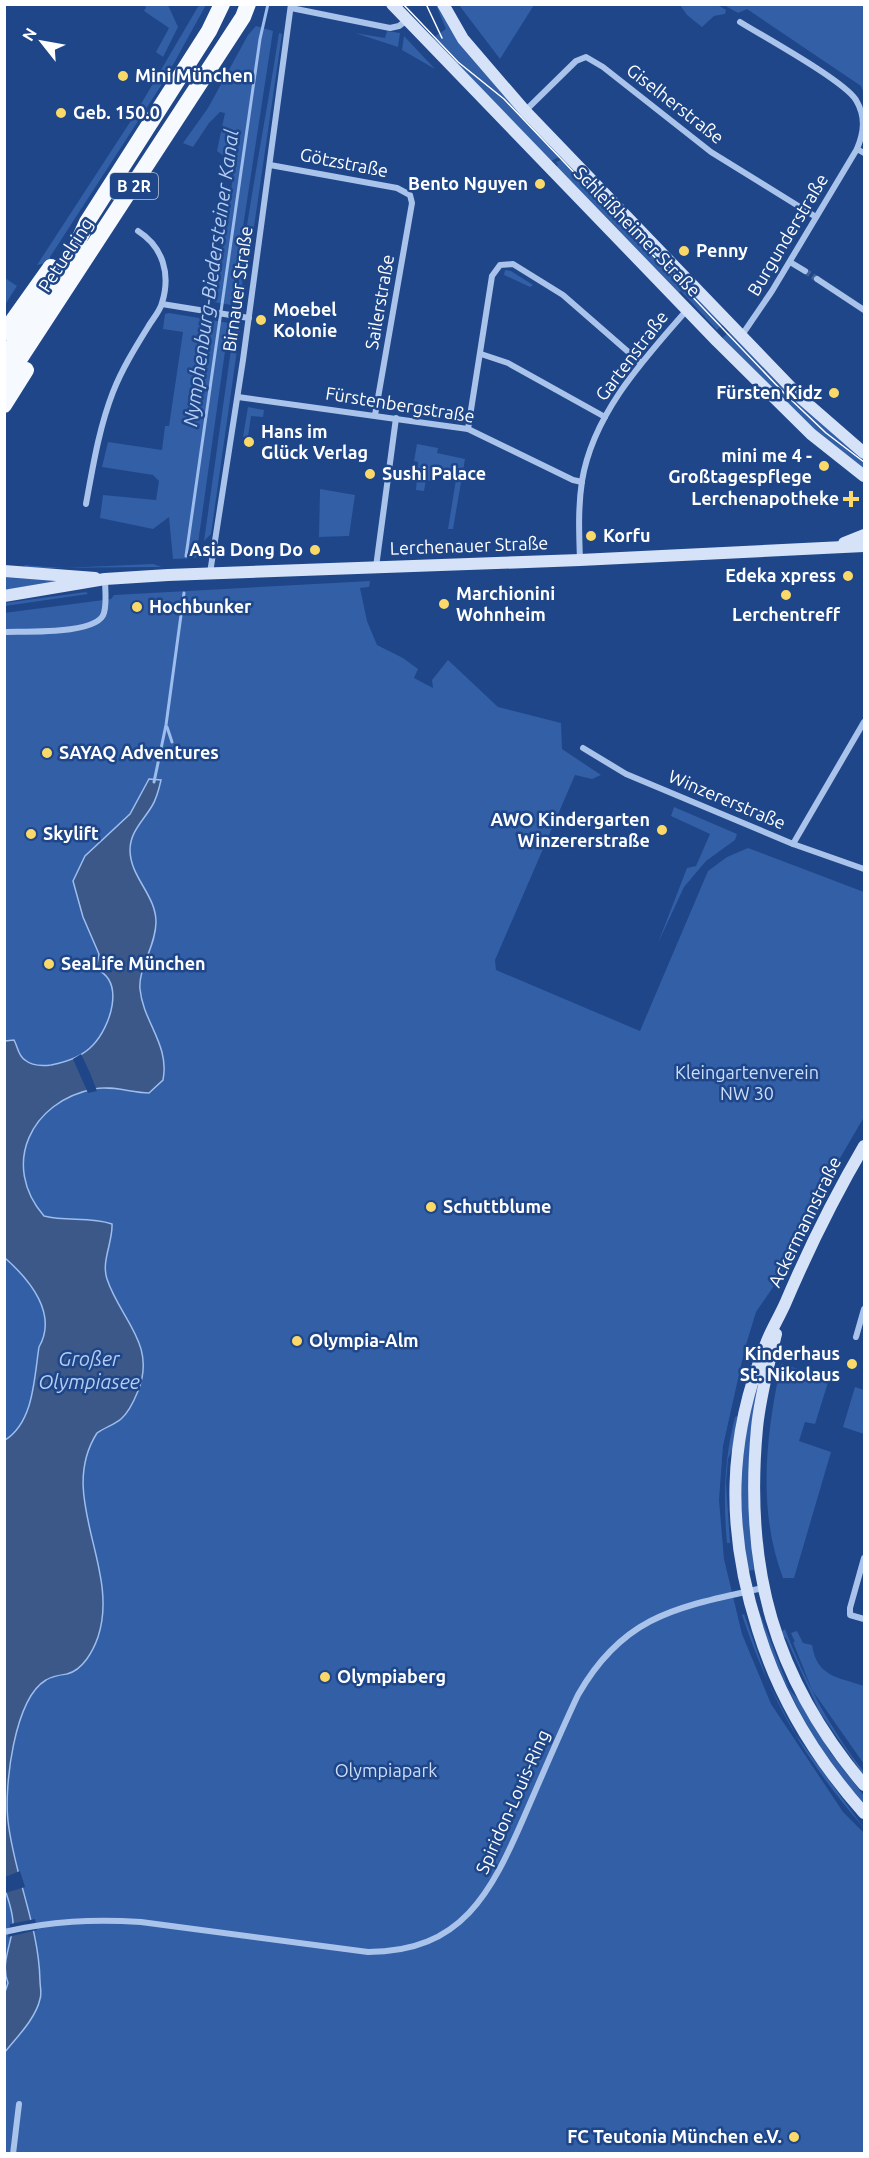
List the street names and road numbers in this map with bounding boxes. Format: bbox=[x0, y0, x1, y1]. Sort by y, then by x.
street label: Giselherstraße bbox=[623, 59, 728, 147]
street label: Götzstraße bbox=[298, 144, 390, 180]
street label: Schleißheimer Straße bbox=[571, 162, 705, 300]
street label: Burgunderstraße bbox=[743, 170, 831, 299]
road number: B 2R bbox=[110, 173, 158, 199]
street label: Petuelring bbox=[34, 214, 96, 295]
street label: Birnauer Straße bbox=[218, 225, 256, 353]
street label: Sailerstraße bbox=[361, 253, 397, 351]
street label: Gartenstraße bbox=[591, 307, 671, 404]
street label: Fürstenbergstraße bbox=[324, 382, 476, 426]
street label: Lerchenauer Straße bbox=[389, 532, 549, 558]
street label: Winzererstraße bbox=[666, 765, 789, 833]
street label: Ackermannstraße bbox=[764, 1153, 844, 1290]
street label: Spiridon-Louis-Ring bbox=[471, 1726, 553, 1877]

